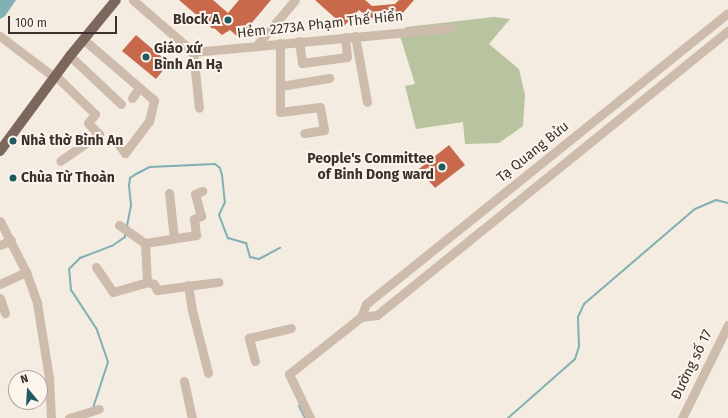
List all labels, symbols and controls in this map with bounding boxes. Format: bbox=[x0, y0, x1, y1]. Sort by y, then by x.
scale bar bbox=[10, 8, 119, 34]
street label: Hẻm 2273A Phạm Thế Hiển bbox=[236, 8, 404, 42]
place label: Block A bbox=[173, 12, 220, 28]
marker: Block A bbox=[223, 15, 233, 25]
text: 100 m bbox=[15, 16, 47, 30]
place label: Giáo xứ Bình An Hạ bbox=[154, 41, 223, 74]
marker: Giáo xứ Bình An Hạ bbox=[141, 52, 151, 62]
street label: Tạ Quang Bửu bbox=[494, 118, 572, 186]
place label: Nhà thờ Bình An bbox=[21, 133, 123, 149]
marker: Nhà thờ Bình An bbox=[8, 136, 18, 146]
place label: People's Committee of Binh Dong ward bbox=[307, 151, 434, 184]
marker: People's Committee of Binh Dong ward bbox=[437, 162, 447, 172]
place label: Chùa Từ Thoàn bbox=[21, 170, 115, 186]
marker: Chùa Từ Thoàn bbox=[8, 173, 18, 183]
street label: Đường số 17 bbox=[668, 327, 716, 403]
north arrow bbox=[8, 370, 48, 410]
text: N bbox=[19, 372, 30, 386]

